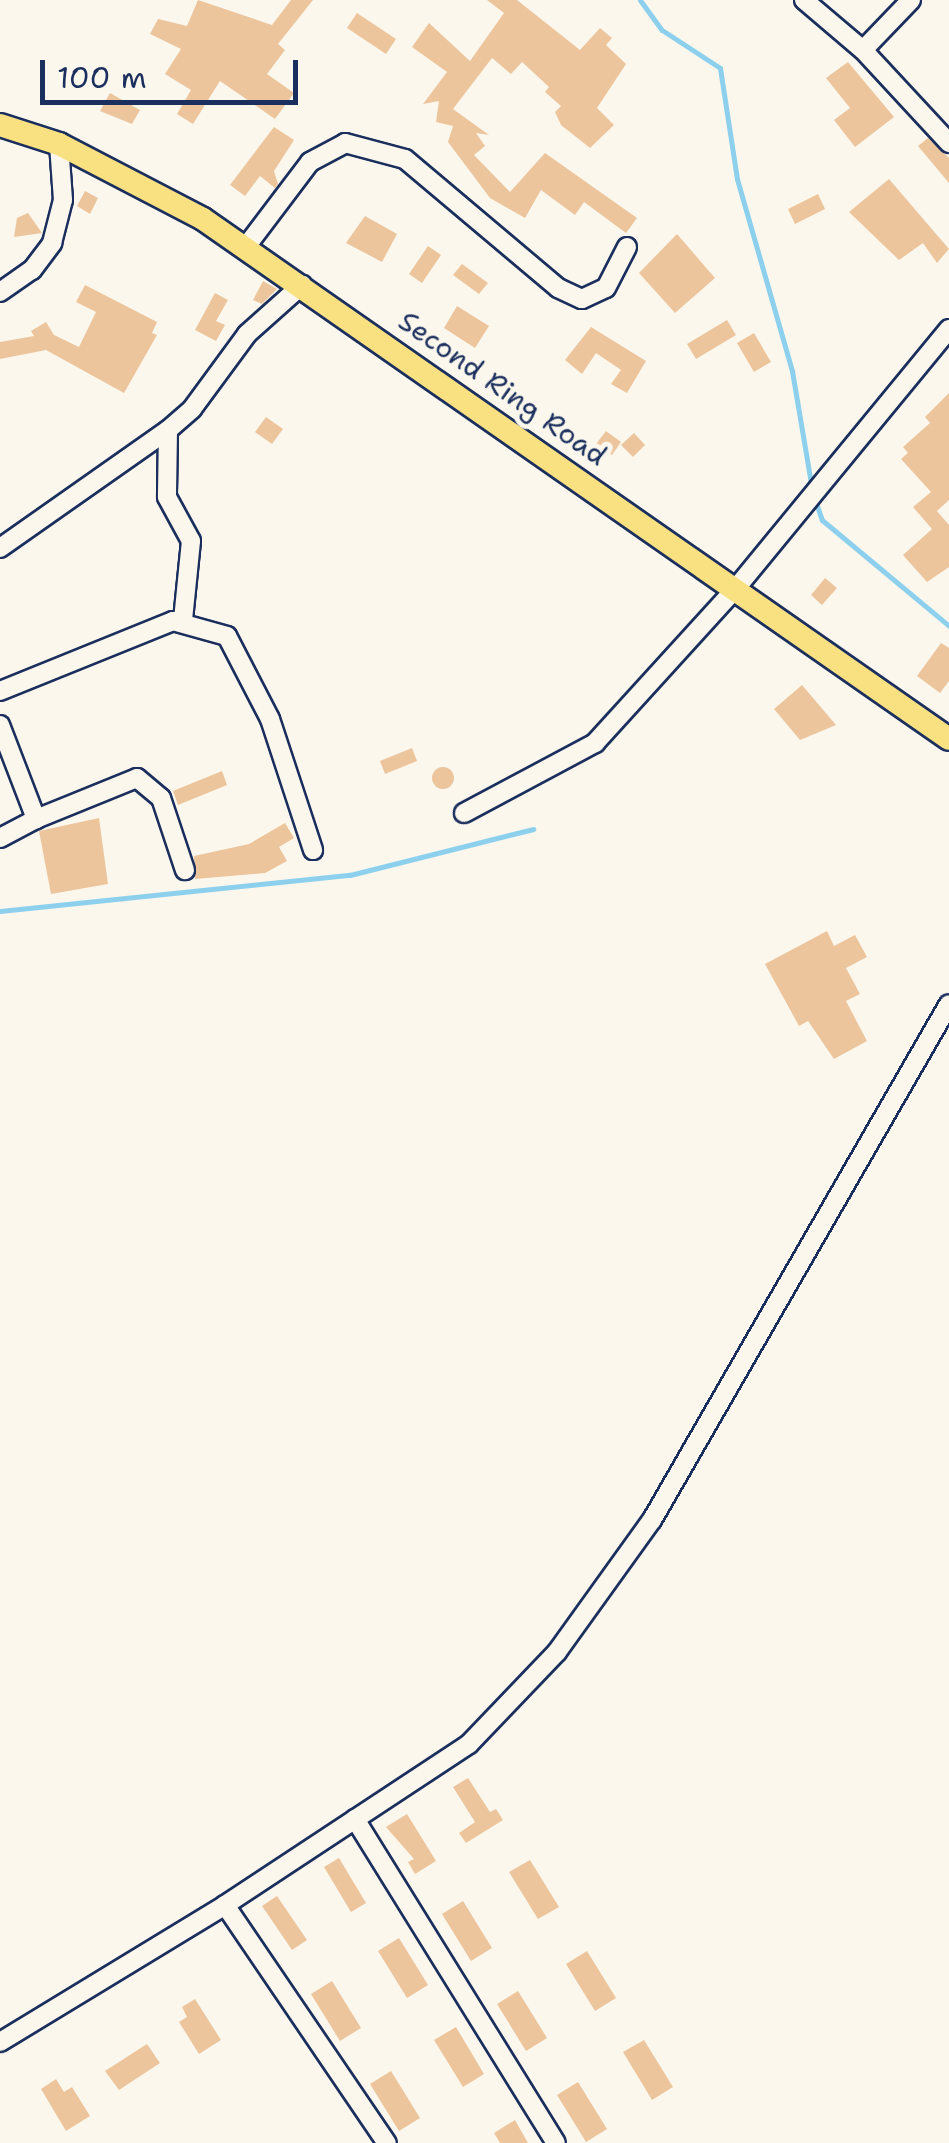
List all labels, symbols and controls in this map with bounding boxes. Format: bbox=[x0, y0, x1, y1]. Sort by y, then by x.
scale bar bbox=[45, 40, 302, 102]
text: 100 m bbox=[57, 57, 147, 98]
street label: Second Ring Road bbox=[393, 304, 613, 472]

